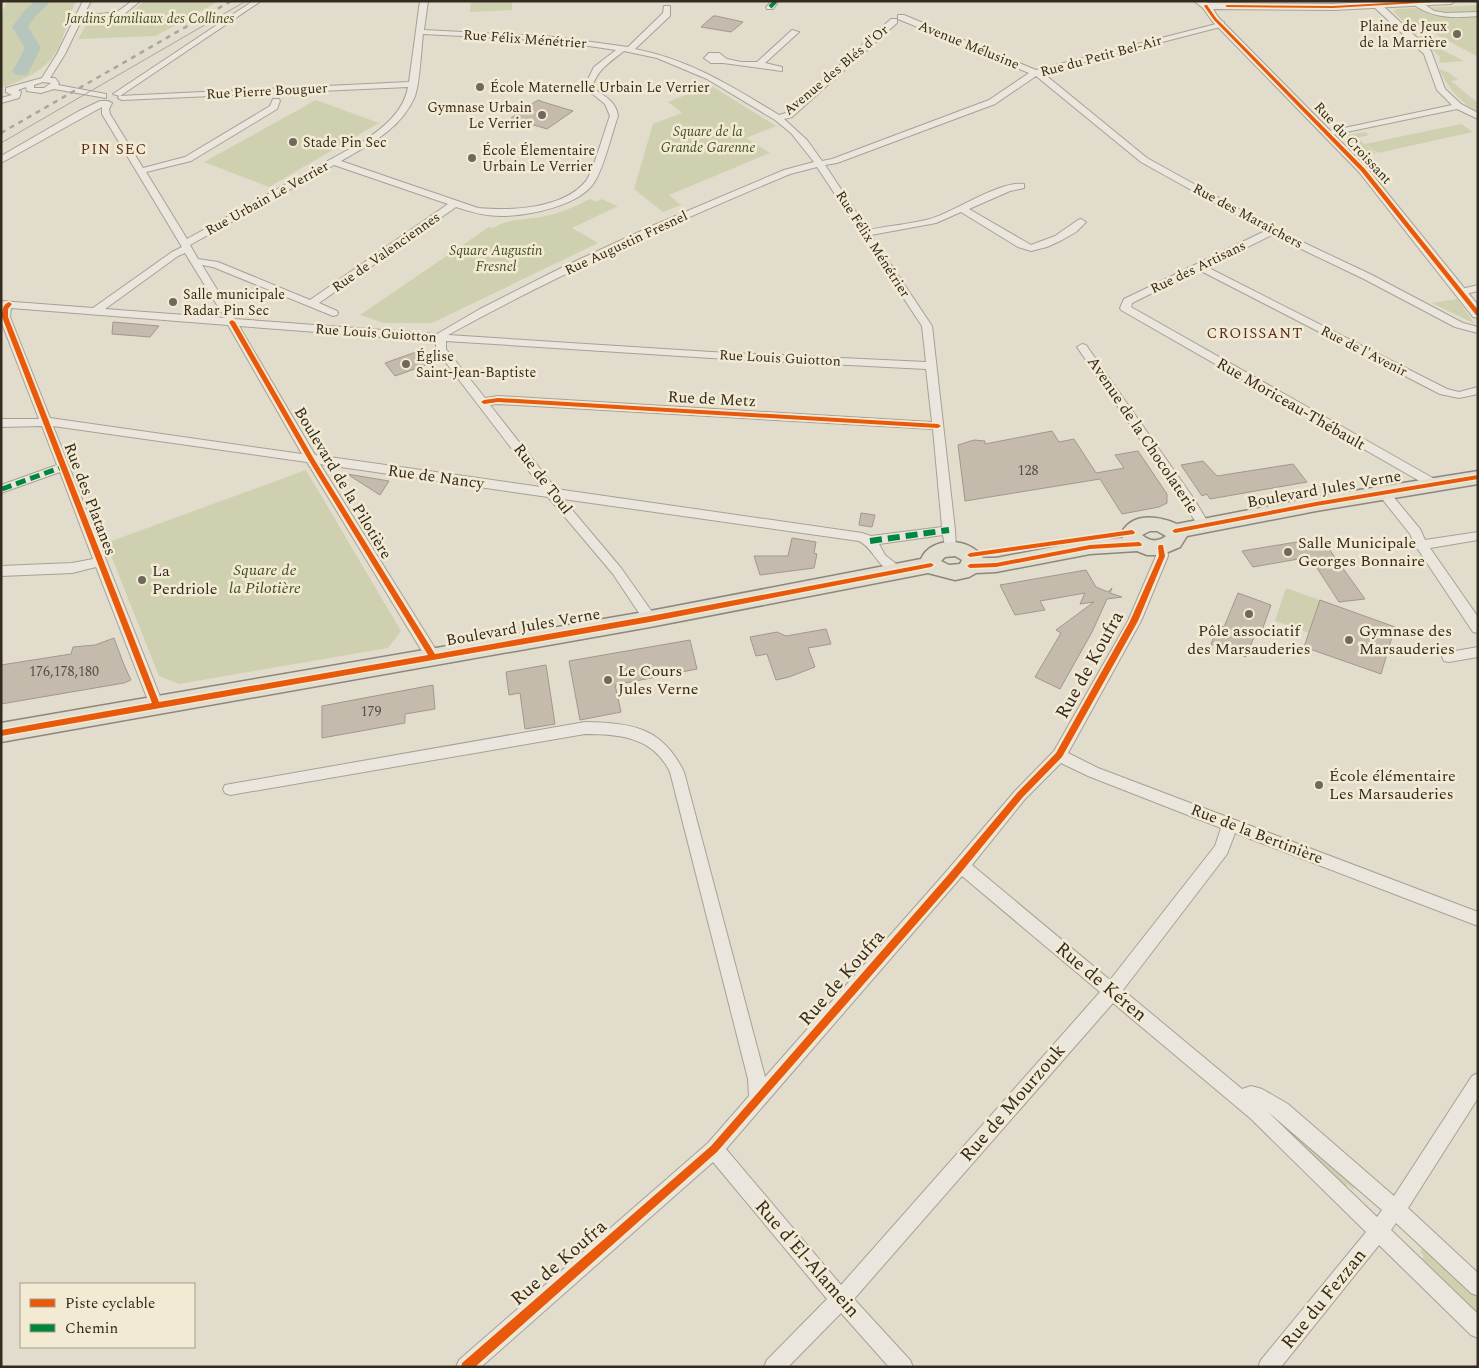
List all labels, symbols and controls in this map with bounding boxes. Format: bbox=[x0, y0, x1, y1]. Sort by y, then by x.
park label: Jardins familiaux des Collines bbox=[65, 8, 234, 29]
street label: Avenue Mélusine bbox=[915, 15, 1023, 75]
place label: Plaine de Jeux de la Marrière bbox=[1359, 16, 1447, 53]
street label: Avenue des Blés d'Or bbox=[779, 19, 893, 120]
street label: Rue Félix Ménétrier bbox=[463, 24, 588, 54]
marker: Plaine de Jeux de la Marrière bbox=[1451, 28, 1463, 40]
street label: Rue du Petit Bel-Air bbox=[1038, 30, 1165, 82]
street label: Rue Pierre Bouguer bbox=[206, 77, 329, 105]
place label: École Maternelle Urbain Le Verrier bbox=[490, 77, 710, 98]
marker: École Maternelle Urbain Le Verrier bbox=[474, 81, 486, 93]
place label: Gymnase Urbain Le Verrier bbox=[427, 97, 532, 134]
street label: Rue du Croissant bbox=[1309, 97, 1397, 189]
marker: Gymnase Urbain Le Verrier bbox=[536, 109, 548, 121]
park label: Square de la Grande Garenne bbox=[661, 121, 755, 158]
place label: Stade Pin Sec bbox=[303, 132, 387, 153]
marker: Stade Pin Sec bbox=[287, 136, 299, 148]
district label: PIN SEC bbox=[81, 138, 147, 161]
place label: École Élementaire Urbain Le Verrier bbox=[482, 140, 596, 177]
marker: École Élementaire Urbain Le Verrier bbox=[466, 152, 478, 164]
street label: Rue Urbain Le Verrier bbox=[201, 155, 333, 241]
street label: Rue des Maraîchers bbox=[1189, 178, 1307, 254]
street label: Rue Félix Ménétrier bbox=[830, 186, 916, 302]
street label: Rue Augustin Fresnel bbox=[561, 205, 691, 281]
street label: Rue de Valenciennes bbox=[328, 207, 444, 297]
street label: Rue des Artisans bbox=[1147, 235, 1249, 299]
park label: Square Augustin Fresnel bbox=[449, 240, 543, 277]
place label: Salle municipale Radar Pin Sec bbox=[183, 284, 285, 321]
marker: Salle municipale Radar Pin Sec bbox=[167, 296, 179, 308]
street label: Rue Louis Guiotton bbox=[315, 318, 437, 348]
street label: Rue de l'Avenir bbox=[1317, 320, 1411, 382]
district label: CROISSANT bbox=[1207, 322, 1303, 345]
street label: Rue Louis Guiotton bbox=[719, 344, 841, 372]
place label: Église Saint-Jean-Baptiste bbox=[416, 346, 536, 383]
street label: Avenue de la Chocolaterie bbox=[1081, 352, 1205, 518]
street label: Rue Moriceau-Thébault bbox=[1212, 352, 1370, 457]
marker: Église Saint-Jean-Baptiste bbox=[400, 358, 412, 370]
street label: Rue de Metz bbox=[667, 385, 757, 413]
street label: Boulevard de la Pilotière bbox=[288, 402, 398, 564]
street label: Rue de Toul bbox=[508, 438, 578, 520]
street label: Rue des Platanes bbox=[57, 439, 123, 559]
street label: Rue de Nancy bbox=[386, 458, 487, 496]
house number: 128 bbox=[1018, 460, 1039, 481]
street label: Boulevard Jules Verne bbox=[1245, 464, 1403, 514]
place label: Salle Municipale Georges Bonnaire bbox=[1298, 531, 1425, 573]
marker: Salle Municipale Georges Bonnaire bbox=[1282, 546, 1294, 558]
park label: Square de la Pilotière bbox=[229, 558, 301, 600]
place label: La Perdriole bbox=[152, 559, 217, 601]
marker: La Perdriole bbox=[136, 574, 148, 586]
street label: Boulevard Jules Verne bbox=[444, 602, 602, 652]
street label: Rue de Koufra bbox=[1048, 605, 1132, 724]
marker: Pôle associatif des Marsauderies bbox=[1243, 608, 1255, 620]
place label: Pôle associatif des Marsauderies bbox=[1187, 619, 1311, 661]
place label: Gymnase des Marsauderies bbox=[1359, 619, 1455, 661]
marker: Gymnase des Marsauderies bbox=[1343, 634, 1355, 646]
place label: Le Cours Jules Verne bbox=[618, 659, 699, 701]
house number: 176,178,180 bbox=[29, 661, 99, 682]
marker: Le Cours Jules Verne bbox=[602, 674, 614, 686]
house number: 179 bbox=[361, 701, 382, 722]
place label: École élémentaire Les Marsauderies bbox=[1329, 764, 1456, 806]
marker: École élémentaire Les Marsauderies bbox=[1313, 779, 1325, 791]
street label: Rue de la Bertinière bbox=[1187, 798, 1327, 870]
street label: Rue de Koufra bbox=[792, 923, 893, 1033]
street label: Rue de Kéren bbox=[1049, 935, 1153, 1029]
street label: Rue de Mourzouk bbox=[953, 1037, 1073, 1169]
street label: Rue d'El-Alamein bbox=[747, 1193, 867, 1325]
street label: Rue de Koufra bbox=[504, 1212, 614, 1313]
street label: Rue du Fezzan bbox=[1274, 1242, 1374, 1356]
legend bbox=[20, 1283, 195, 1348]
text: Piste cyclable bbox=[65, 1292, 155, 1315]
text: Chemin bbox=[65, 1317, 118, 1340]

